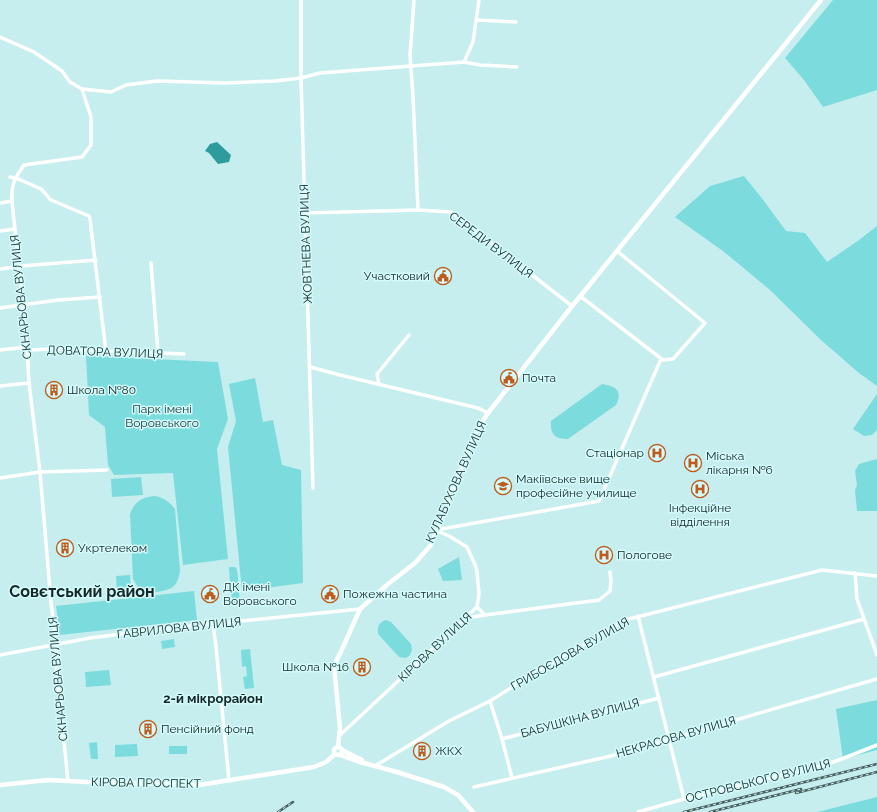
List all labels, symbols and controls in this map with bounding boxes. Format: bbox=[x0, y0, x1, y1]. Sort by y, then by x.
street label: ЖОВТНЕВА ВУЛИЦЯ bbox=[297, 184, 315, 304]
street label: СЕРЕДИ ВУЛИЦЯ bbox=[446, 209, 536, 281]
street label: СКНАРЬОВА ВУЛИЦЯ bbox=[8, 234, 34, 360]
public building icon: Участковий bbox=[433, 266, 453, 286]
place label: Участковий bbox=[364, 269, 430, 283]
street label: ДОВАТОРА ВУЛИЦЯ bbox=[47, 343, 163, 361]
public building icon: Почта bbox=[499, 368, 519, 388]
place label: Почта bbox=[522, 371, 556, 385]
building icon: Школа №80 bbox=[44, 380, 64, 400]
place label: Школа №80 bbox=[67, 383, 136, 397]
park label: Парк імені Воровського bbox=[125, 402, 199, 430]
street label: КУЛАБУХОВА ВУЛИЦЯ bbox=[423, 419, 489, 545]
hospital icon: Стаціонар bbox=[647, 443, 667, 463]
place label: Стаціонар bbox=[586, 446, 644, 460]
place label: Міська лікарня №6 bbox=[706, 449, 773, 477]
hospital icon: Міська лікарня №6 bbox=[683, 453, 703, 473]
place label: Макіївське вище професійне училище bbox=[516, 472, 637, 500]
school or university icon: Макіївське вище професійне училище bbox=[493, 476, 513, 496]
hospital icon: Інфекційне відділення bbox=[690, 479, 710, 499]
place label: Інфекційне відділення bbox=[669, 501, 731, 529]
building icon: Укртелеком bbox=[55, 538, 75, 558]
place label: Укртелеком bbox=[78, 541, 147, 555]
hospital icon: Пологове bbox=[594, 545, 614, 565]
place label: Пологове bbox=[617, 548, 672, 562]
place label: ДК імені Воровського bbox=[223, 580, 297, 608]
district label: Совєтський район bbox=[9, 582, 155, 601]
public building icon: ДК імені Воровського bbox=[200, 584, 220, 604]
public building icon: Пожежна частина bbox=[320, 584, 340, 604]
place label: Пожежна частина bbox=[343, 587, 447, 601]
street label: КІРОВА ВУЛИЦЯ bbox=[395, 609, 475, 685]
street label: ГРИБОЄДОВА ВУЛИЦЯ bbox=[508, 614, 632, 694]
street label: ГАВРИЛОВА ВУЛИЦЯ bbox=[116, 615, 242, 641]
street label: СКНАРЬОВА ВУЛИЦЯ bbox=[46, 616, 70, 742]
building icon: Школа №16 bbox=[352, 657, 372, 677]
place label: Школа №16 bbox=[282, 660, 349, 674]
district label: 2-й мікрорайон bbox=[163, 691, 263, 706]
street label: БАБУШКІНА ВУЛИЦЯ bbox=[519, 695, 641, 741]
street label: НЕКРАСОВА ВУЛИЦЯ bbox=[615, 713, 737, 761]
building icon: Пенсійний фонд bbox=[138, 719, 158, 739]
place label: Пенсійний фонд bbox=[161, 722, 254, 736]
building icon: ЖКХ bbox=[412, 741, 432, 761]
place label: ЖКХ bbox=[435, 744, 462, 758]
street label: ОСТРОВСЬКОГО ВУЛИЦЯ bbox=[684, 756, 832, 806]
street label: КІРОВА ПРОСПЕКТ bbox=[91, 775, 202, 791]

